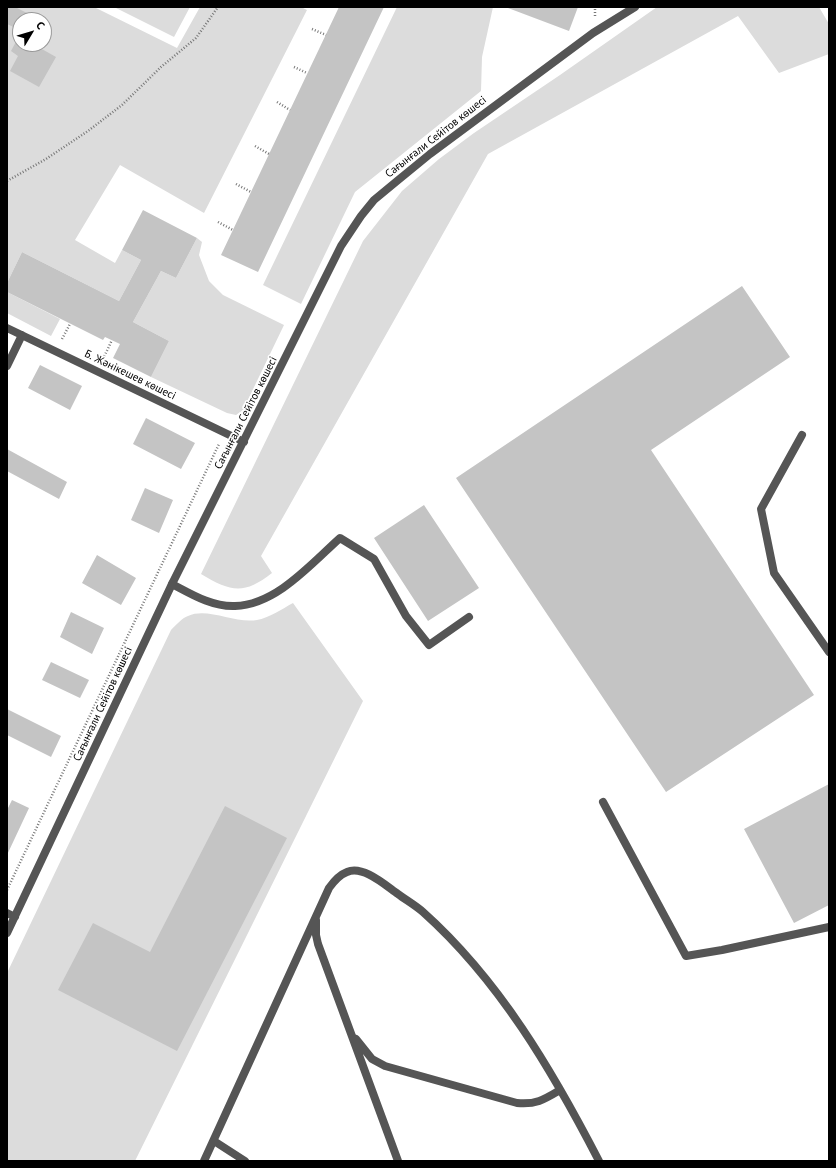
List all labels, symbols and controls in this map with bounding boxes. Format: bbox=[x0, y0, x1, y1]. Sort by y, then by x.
north arrow bbox=[12, 12, 52, 52]
text: С bbox=[33, 18, 48, 32]
street label: Сағынғали Сейітов көшесі bbox=[383, 93, 489, 181]
street label: Б. Жәнікешев көшесі bbox=[82, 347, 178, 403]
street label: Сағынғали Сейітов көшесі bbox=[212, 354, 280, 472]
street label: Сағынғали Сейітов көшесі bbox=[71, 645, 135, 763]

